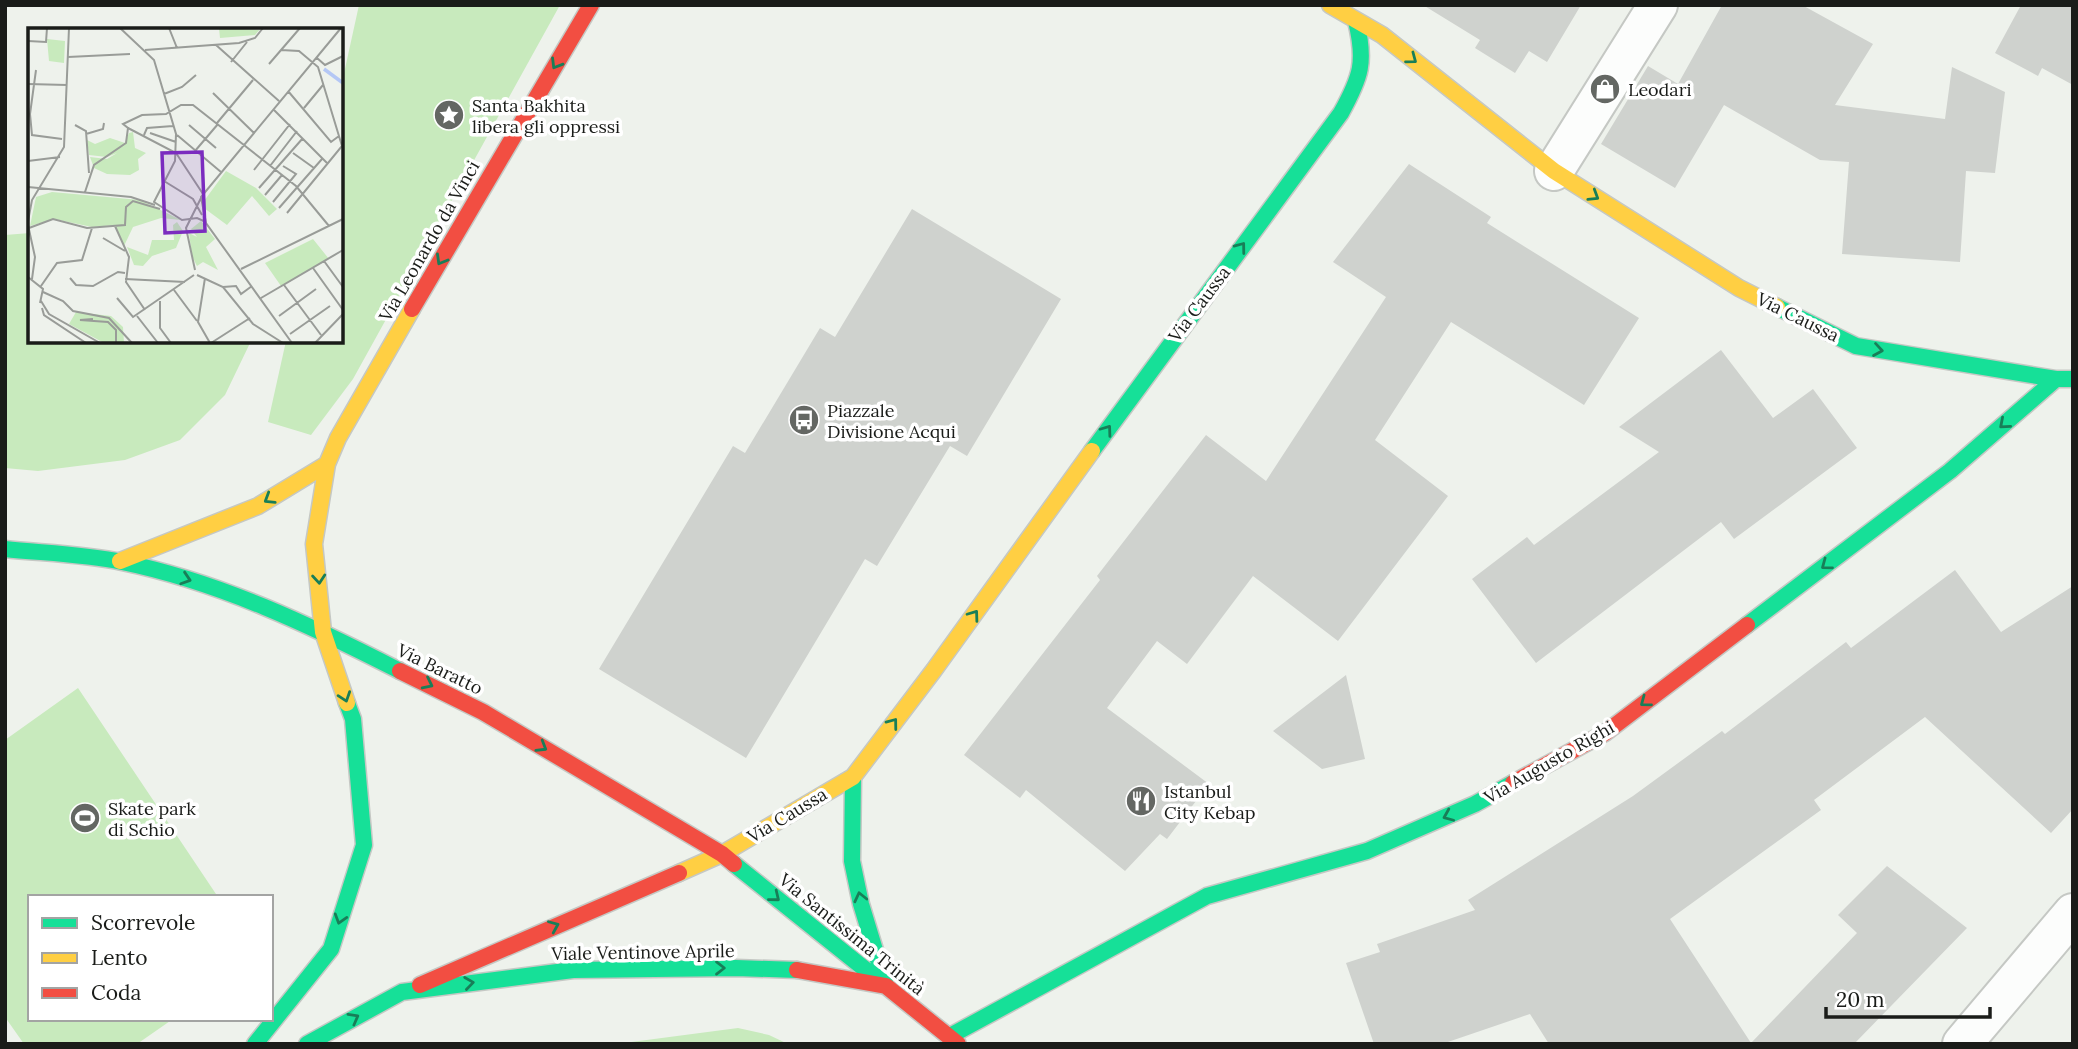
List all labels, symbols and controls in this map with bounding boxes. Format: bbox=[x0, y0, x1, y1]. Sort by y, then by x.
inset map bbox=[28, 28, 343, 343]
one-way arrow bbox=[1405, 50, 1417, 63]
one-way arrow bbox=[551, 56, 564, 69]
shop icon: Leodari bbox=[1588, 72, 1622, 106]
place label: Leodari bbox=[1628, 78, 1692, 101]
place label: Santa Bakhita libera gli oppressi bbox=[472, 94, 620, 138]
place icon: Santa Bakhita libera gli oppressi bbox=[432, 98, 466, 132]
street label: Via Leonardo da Vinci bbox=[373, 156, 484, 326]
one-way arrow bbox=[1586, 187, 1599, 200]
one-way arrow bbox=[1233, 242, 1246, 255]
one-way arrow bbox=[436, 252, 449, 265]
street label: Via Caussa bbox=[1162, 262, 1235, 347]
street label: Via Caussa bbox=[1752, 287, 1843, 347]
one-way arrow bbox=[1872, 342, 1884, 357]
place label: Piazzale Divisione Acqui bbox=[827, 399, 956, 443]
bus stop icon: Piazzale Divisione Acqui bbox=[787, 403, 821, 437]
one-way arrow bbox=[2000, 416, 2013, 428]
one-way arrow bbox=[1099, 425, 1111, 438]
one-way arrow bbox=[263, 491, 276, 504]
one-way arrow bbox=[1821, 556, 1834, 569]
one-way arrow bbox=[179, 571, 191, 585]
one-way arrow bbox=[311, 574, 326, 585]
one-way arrow bbox=[966, 610, 978, 623]
street label: Via Baratto bbox=[392, 638, 487, 700]
one-way arrow bbox=[421, 676, 433, 690]
one-way arrow bbox=[337, 690, 351, 702]
one-way arrow bbox=[1640, 694, 1652, 707]
street label: Via Augusto Righi bbox=[1479, 715, 1618, 809]
one-way arrow bbox=[885, 719, 898, 731]
one-way arrow bbox=[535, 739, 548, 752]
place label: Istanbul City Kebap bbox=[1164, 780, 1255, 824]
street label: Via Caussa bbox=[742, 782, 831, 848]
restaurant icon: Istanbul City Kebap bbox=[1124, 784, 1158, 818]
place label: Skate park di Schio bbox=[108, 797, 196, 841]
sports icon: Skate park di Schio bbox=[68, 801, 102, 835]
one-way arrow bbox=[1443, 808, 1455, 822]
street label: Via Santissima Trinità bbox=[774, 867, 930, 1000]
one-way arrow bbox=[768, 888, 780, 901]
one-way arrow bbox=[853, 891, 868, 903]
legend bbox=[28, 895, 273, 1021]
text: Scorrevole bbox=[91, 909, 195, 936]
one-way arrow bbox=[334, 913, 349, 925]
one-way arrow bbox=[547, 921, 559, 935]
street label: Viale Ventinove Aprile bbox=[550, 939, 735, 965]
text: Lento bbox=[91, 944, 148, 971]
one-way arrow bbox=[716, 960, 726, 976]
one-way arrow bbox=[463, 976, 475, 991]
scale bar bbox=[1826, 976, 1990, 1020]
text: Coda bbox=[91, 979, 142, 1006]
text: 20 m bbox=[1836, 986, 1885, 1013]
one-way arrow bbox=[347, 1013, 359, 1026]

